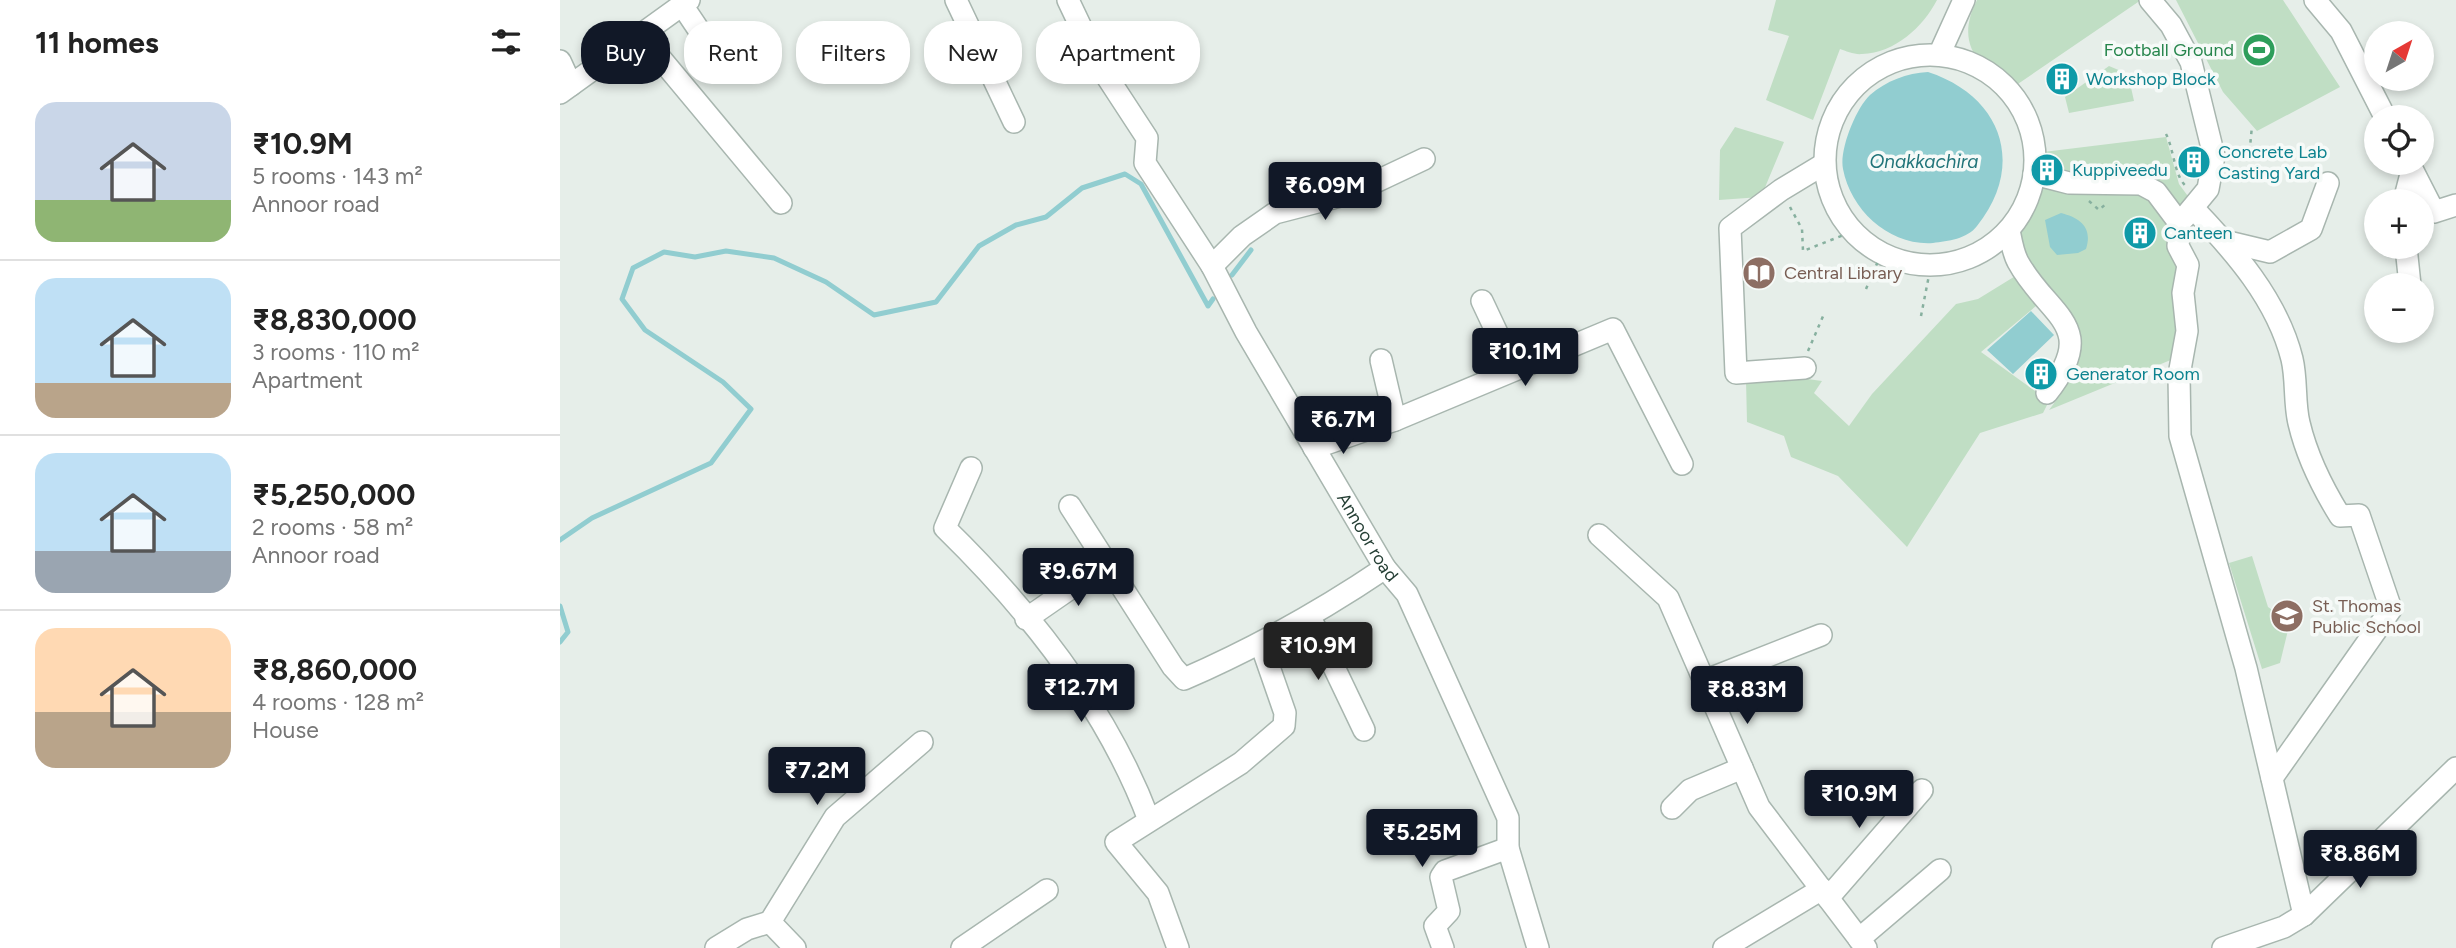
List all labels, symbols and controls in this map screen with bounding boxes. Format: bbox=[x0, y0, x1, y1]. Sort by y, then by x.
chip: Buy bbox=[581, 21, 670, 84]
chip: Rent bbox=[684, 21, 782, 84]
chip: Filters bbox=[796, 21, 910, 84]
chip: New bbox=[924, 21, 1022, 84]
chip: Apartment bbox=[1036, 21, 1200, 84]
north arrow bbox=[2364, 21, 2434, 91]
map controls bbox=[2364, 21, 2434, 343]
icon: filters bbox=[487, 23, 525, 61]
text: 11 homes bbox=[35, 24, 159, 61]
sports icon: Football Ground bbox=[2240, 31, 2278, 69]
place label: Football Ground bbox=[2104, 39, 2234, 61]
building icon: Workshop Block bbox=[2043, 60, 2081, 98]
place label: Workshop Block bbox=[2086, 68, 2216, 90]
button: locate bbox=[2364, 105, 2434, 175]
text: ₹10.9M bbox=[252, 125, 353, 162]
icon: home bbox=[91, 130, 175, 214]
place label: Concrete Lab Casting Yard bbox=[2218, 141, 2327, 184]
building icon: Concrete Lab Casting Yard bbox=[2175, 143, 2213, 181]
water label: Onakkachira bbox=[1870, 150, 1978, 173]
building icon: Kuppiveedu bbox=[2028, 151, 2066, 189]
place label: Kuppiveedu bbox=[2072, 159, 2168, 181]
text: 5 rooms · 143 m² bbox=[252, 162, 423, 190]
pin: ₹6.09M bbox=[1268, 162, 1382, 222]
text: ₹6.09M bbox=[1285, 171, 1365, 199]
button: + bbox=[2364, 189, 2434, 259]
text: Annoor road bbox=[252, 190, 380, 218]
building icon: Canteen bbox=[2121, 214, 2159, 252]
place label: Canteen bbox=[2164, 222, 2233, 244]
library icon: Central Library bbox=[1740, 254, 1778, 292]
place label: Central Library bbox=[1784, 262, 1903, 284]
button: − bbox=[2364, 273, 2434, 343]
text: ₹8,830,000 bbox=[252, 301, 417, 338]
icon: home bbox=[91, 306, 175, 390]
pin: ₹10.1M bbox=[1468, 328, 1582, 388]
text: ₹10.1M bbox=[1488, 337, 1562, 365]
text: 3 rooms · 110 m² bbox=[252, 338, 419, 366]
building icon: Generator Room bbox=[2022, 355, 2060, 393]
place label: Generator Room bbox=[2066, 363, 2200, 385]
text: Apartment bbox=[252, 366, 363, 394]
pin: ₹6.7M bbox=[1294, 396, 1392, 456]
text: ₹6.7M bbox=[1310, 405, 1376, 433]
text: ₹5,250,000 bbox=[252, 476, 415, 513]
icon: home bbox=[91, 481, 175, 565]
street label: Annoor road bbox=[1332, 489, 1403, 586]
text: 2 rooms · 58 m² bbox=[252, 513, 413, 541]
text: Annoor road bbox=[252, 541, 380, 569]
pin: ₹9.67M bbox=[1021, 548, 1135, 608]
text: ₹9.67M bbox=[1039, 557, 1117, 585]
place label: St. Thomas Public School bbox=[2312, 595, 2421, 638]
school or university icon: St. Thomas Public School bbox=[2268, 597, 2306, 635]
pin: ₹10.9M bbox=[1261, 622, 1375, 682]
text: ₹10.9M bbox=[1279, 631, 1357, 659]
text: ₹8,860,000 bbox=[252, 651, 417, 688]
icon: home bbox=[91, 656, 175, 740]
pin: ₹12.7M bbox=[1024, 664, 1138, 724]
pin: ₹8.83M bbox=[1690, 666, 1804, 726]
text: ₹12.7M bbox=[1043, 673, 1119, 701]
text: ₹8.83M bbox=[1707, 675, 1787, 703]
text: 4 rooms · 128 m² bbox=[252, 688, 424, 716]
text: House bbox=[252, 716, 319, 744]
pin: ₹7.2M bbox=[768, 748, 866, 807]
text: ₹7.2M bbox=[784, 756, 850, 784]
pin: ₹10.9M bbox=[1802, 770, 1916, 830]
text: ₹10.9M bbox=[1820, 779, 1898, 807]
pin: ₹5.25M bbox=[1365, 810, 1479, 869]
text: ₹5.25M bbox=[1382, 818, 1462, 846]
pin: ₹8.86M bbox=[2303, 830, 2417, 890]
text: ₹8.86M bbox=[2320, 839, 2400, 867]

